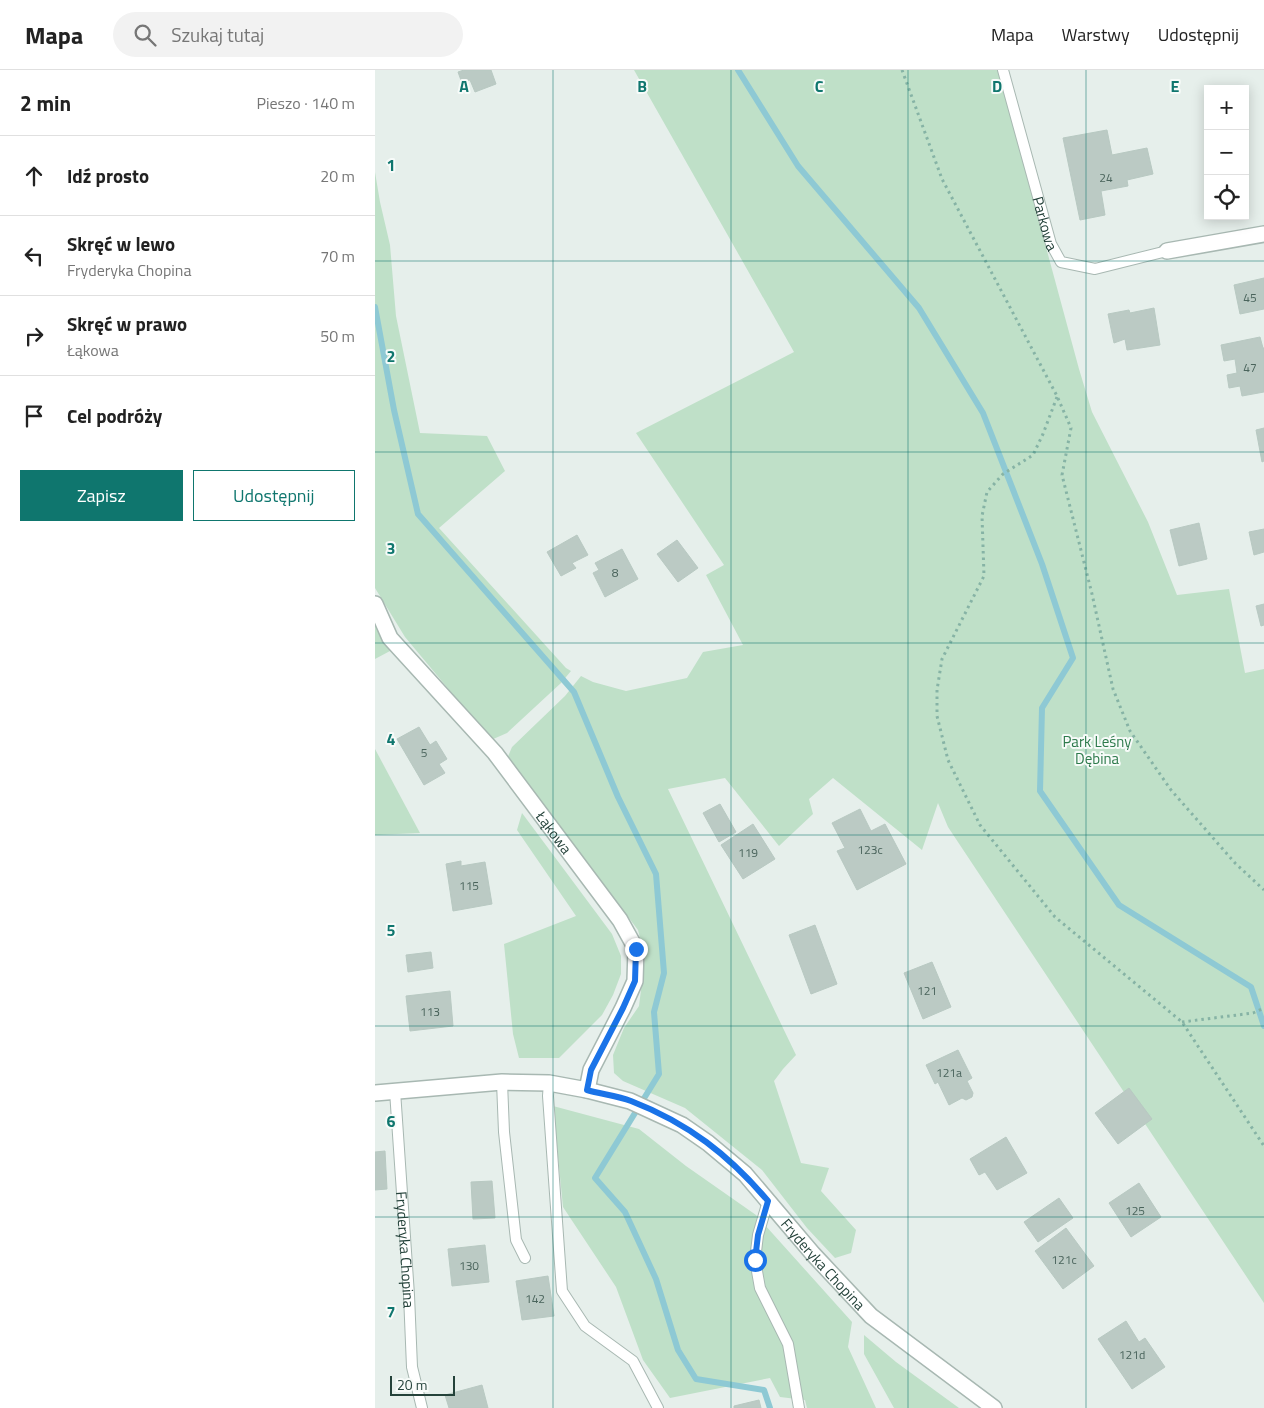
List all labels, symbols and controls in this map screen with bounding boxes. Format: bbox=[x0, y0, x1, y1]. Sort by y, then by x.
search box bbox=[113, 12, 463, 57]
text: Mapa bbox=[25, 17, 83, 53]
text: Szukaj tutaj bbox=[171, 20, 264, 49]
icon: search bbox=[131, 21, 159, 49]
text: Mapa bbox=[991, 21, 1034, 48]
text: Warstwy bbox=[1062, 21, 1130, 48]
text: Udostępnij bbox=[1158, 21, 1239, 48]
text: A bbox=[459, 74, 469, 98]
text: B bbox=[637, 74, 647, 98]
text: C bbox=[815, 74, 824, 98]
text: D bbox=[992, 74, 1002, 98]
text: E bbox=[1171, 74, 1180, 98]
map controls bbox=[1204, 85, 1249, 220]
button: + bbox=[1204, 85, 1249, 130]
text: 2 min bbox=[20, 87, 71, 119]
text: Pieszo · 140 m bbox=[257, 91, 355, 115]
button: − bbox=[1204, 130, 1249, 175]
text: 1 bbox=[387, 153, 395, 177]
text: Idź prosto bbox=[67, 161, 149, 190]
icon: ahead bbox=[20, 162, 48, 190]
text: 20 m bbox=[320, 164, 355, 188]
house number: 24 bbox=[1099, 168, 1113, 187]
button: locate bbox=[1204, 175, 1249, 220]
street label: Parkowa bbox=[1027, 194, 1064, 255]
text: Skręć w lewo bbox=[67, 229, 175, 258]
icon: left bbox=[20, 242, 48, 270]
text: 70 m bbox=[320, 244, 355, 268]
text: Fryderyka Chopina bbox=[67, 258, 191, 282]
house number: 45 bbox=[1243, 288, 1257, 307]
text: Skręć w prawo bbox=[67, 309, 187, 338]
icon: right bbox=[20, 322, 48, 350]
text: 50 m bbox=[320, 324, 355, 348]
text: Łąkowa bbox=[67, 338, 119, 362]
text: 2 bbox=[387, 344, 395, 368]
house number: 47 bbox=[1243, 358, 1257, 377]
text: Cel podróży bbox=[67, 401, 162, 430]
icon: arrive bbox=[20, 402, 48, 430]
button: Zapisz bbox=[20, 470, 183, 521]
button: Udostępnij bbox=[193, 470, 355, 521]
text: 3 bbox=[387, 536, 395, 560]
house number: 8 bbox=[612, 563, 619, 582]
text: 4 bbox=[387, 727, 396, 751]
park label: Park Leśny Dębina bbox=[1063, 730, 1131, 770]
house number: 5 bbox=[421, 743, 428, 762]
street label: Łąkowa bbox=[530, 805, 578, 859]
house number: 123c bbox=[857, 840, 883, 859]
house number: 119 bbox=[738, 843, 758, 862]
house number: 115 bbox=[459, 876, 479, 895]
text: 5 bbox=[387, 918, 396, 942]
route end bbox=[625, 938, 648, 961]
house number: 121 bbox=[917, 981, 937, 1000]
house number: 113 bbox=[420, 1002, 440, 1021]
house number: 121a bbox=[936, 1063, 962, 1082]
text: 6 bbox=[387, 1109, 396, 1133]
street label: Fryderyka Chopina bbox=[390, 1191, 421, 1309]
house number: 125 bbox=[1125, 1201, 1145, 1220]
street label: Fryderyka Chopina bbox=[776, 1213, 871, 1315]
route start bbox=[744, 1249, 767, 1272]
house number: 121c bbox=[1051, 1250, 1077, 1269]
house number: 130 bbox=[459, 1256, 479, 1275]
house number: 142 bbox=[525, 1289, 545, 1308]
text: 7 bbox=[387, 1300, 395, 1324]
house number: 121d bbox=[1119, 1345, 1145, 1364]
scale bar bbox=[390, 1373, 455, 1396]
text: 20 m bbox=[397, 1374, 427, 1395]

